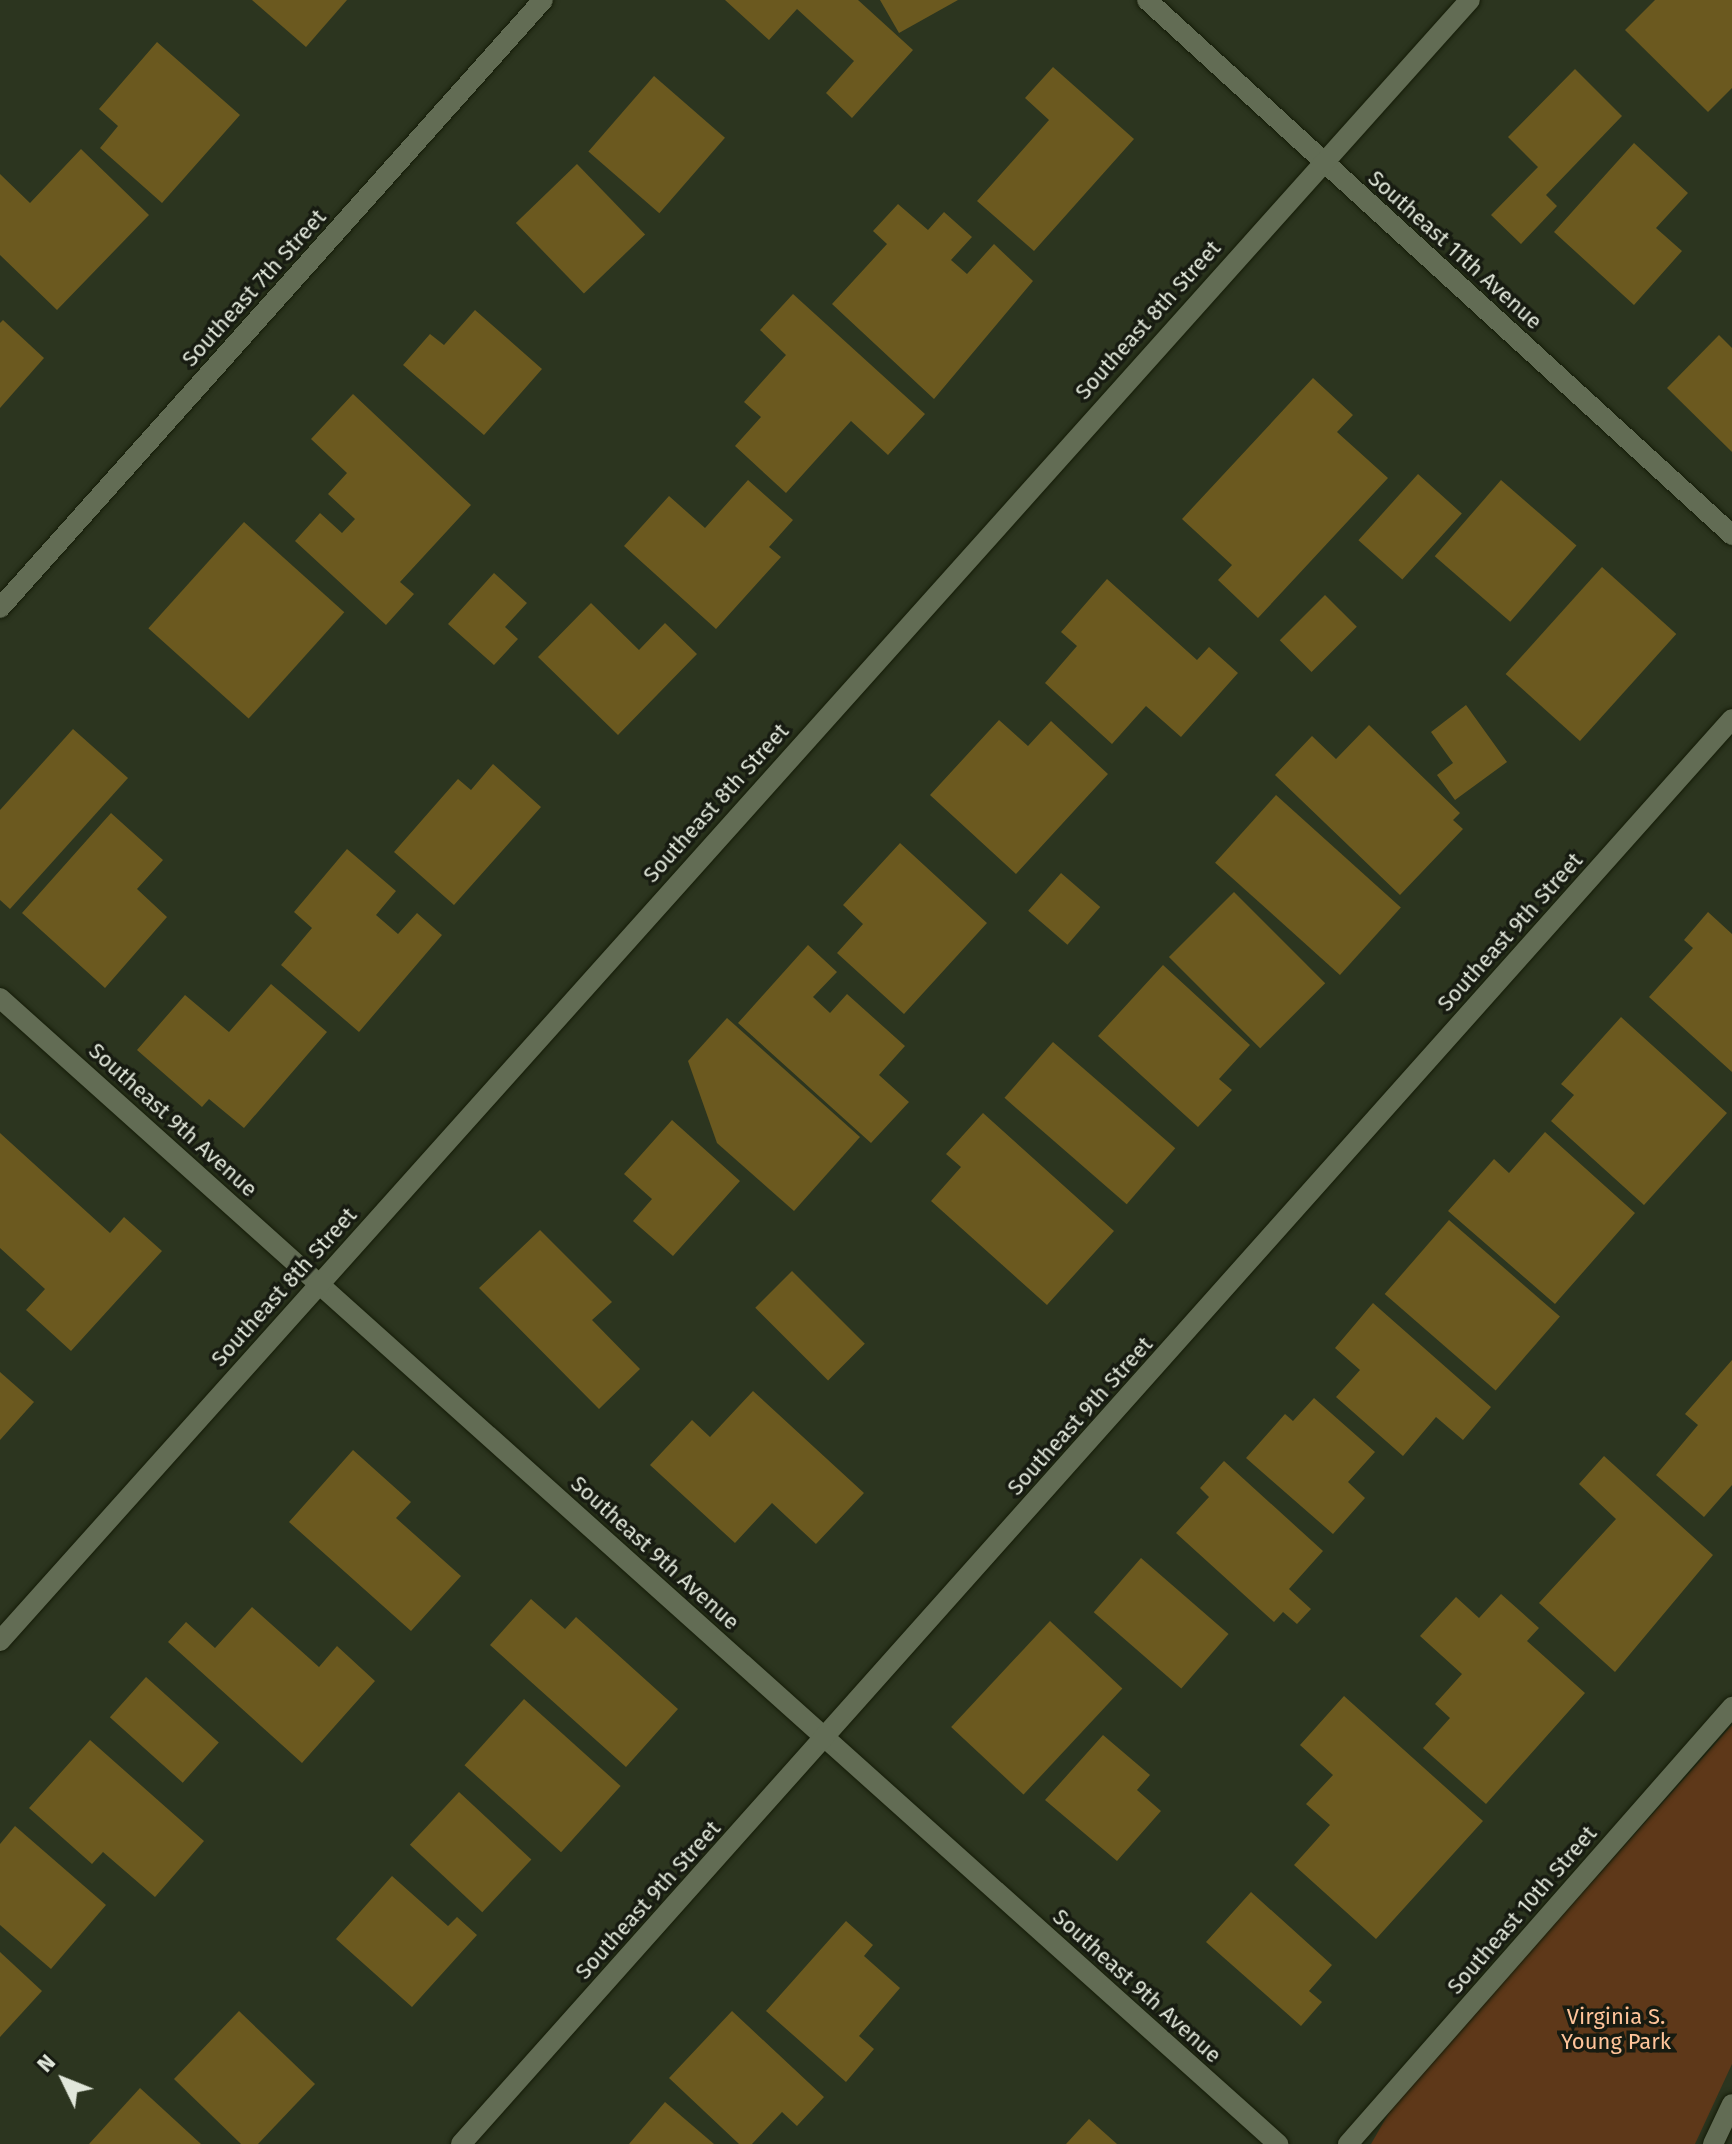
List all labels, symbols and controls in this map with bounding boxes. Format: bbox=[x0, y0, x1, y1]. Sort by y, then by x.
street label: Southeast 11th Avenue bbox=[1363, 165, 1547, 335]
street label: Southeast 7th Street bbox=[177, 204, 331, 372]
street label: Southeast 8th Street bbox=[1070, 235, 1226, 405]
street label: Southeast 8th Street bbox=[638, 718, 794, 888]
street label: Southeast 9th Street bbox=[1432, 847, 1588, 1017]
street label: Southeast 9th Avenue bbox=[83, 1037, 263, 1203]
street label: Southeast 8th Street bbox=[206, 1202, 362, 1372]
street label: Southeast 9th Street bbox=[1002, 1331, 1158, 1501]
street label: Southeast 9th Avenue bbox=[565, 1470, 745, 1636]
street label: Southeast 9th Street bbox=[570, 1815, 726, 1985]
street label: Southeast 10th Street bbox=[1442, 1821, 1602, 1999]
street label: Southeast 9th Avenue bbox=[1047, 1903, 1227, 2069]
park label: Virginia S. Young Park bbox=[1561, 2003, 1671, 2054]
north arrow bbox=[24, 2040, 104, 2120]
text: N bbox=[31, 2049, 61, 2078]

